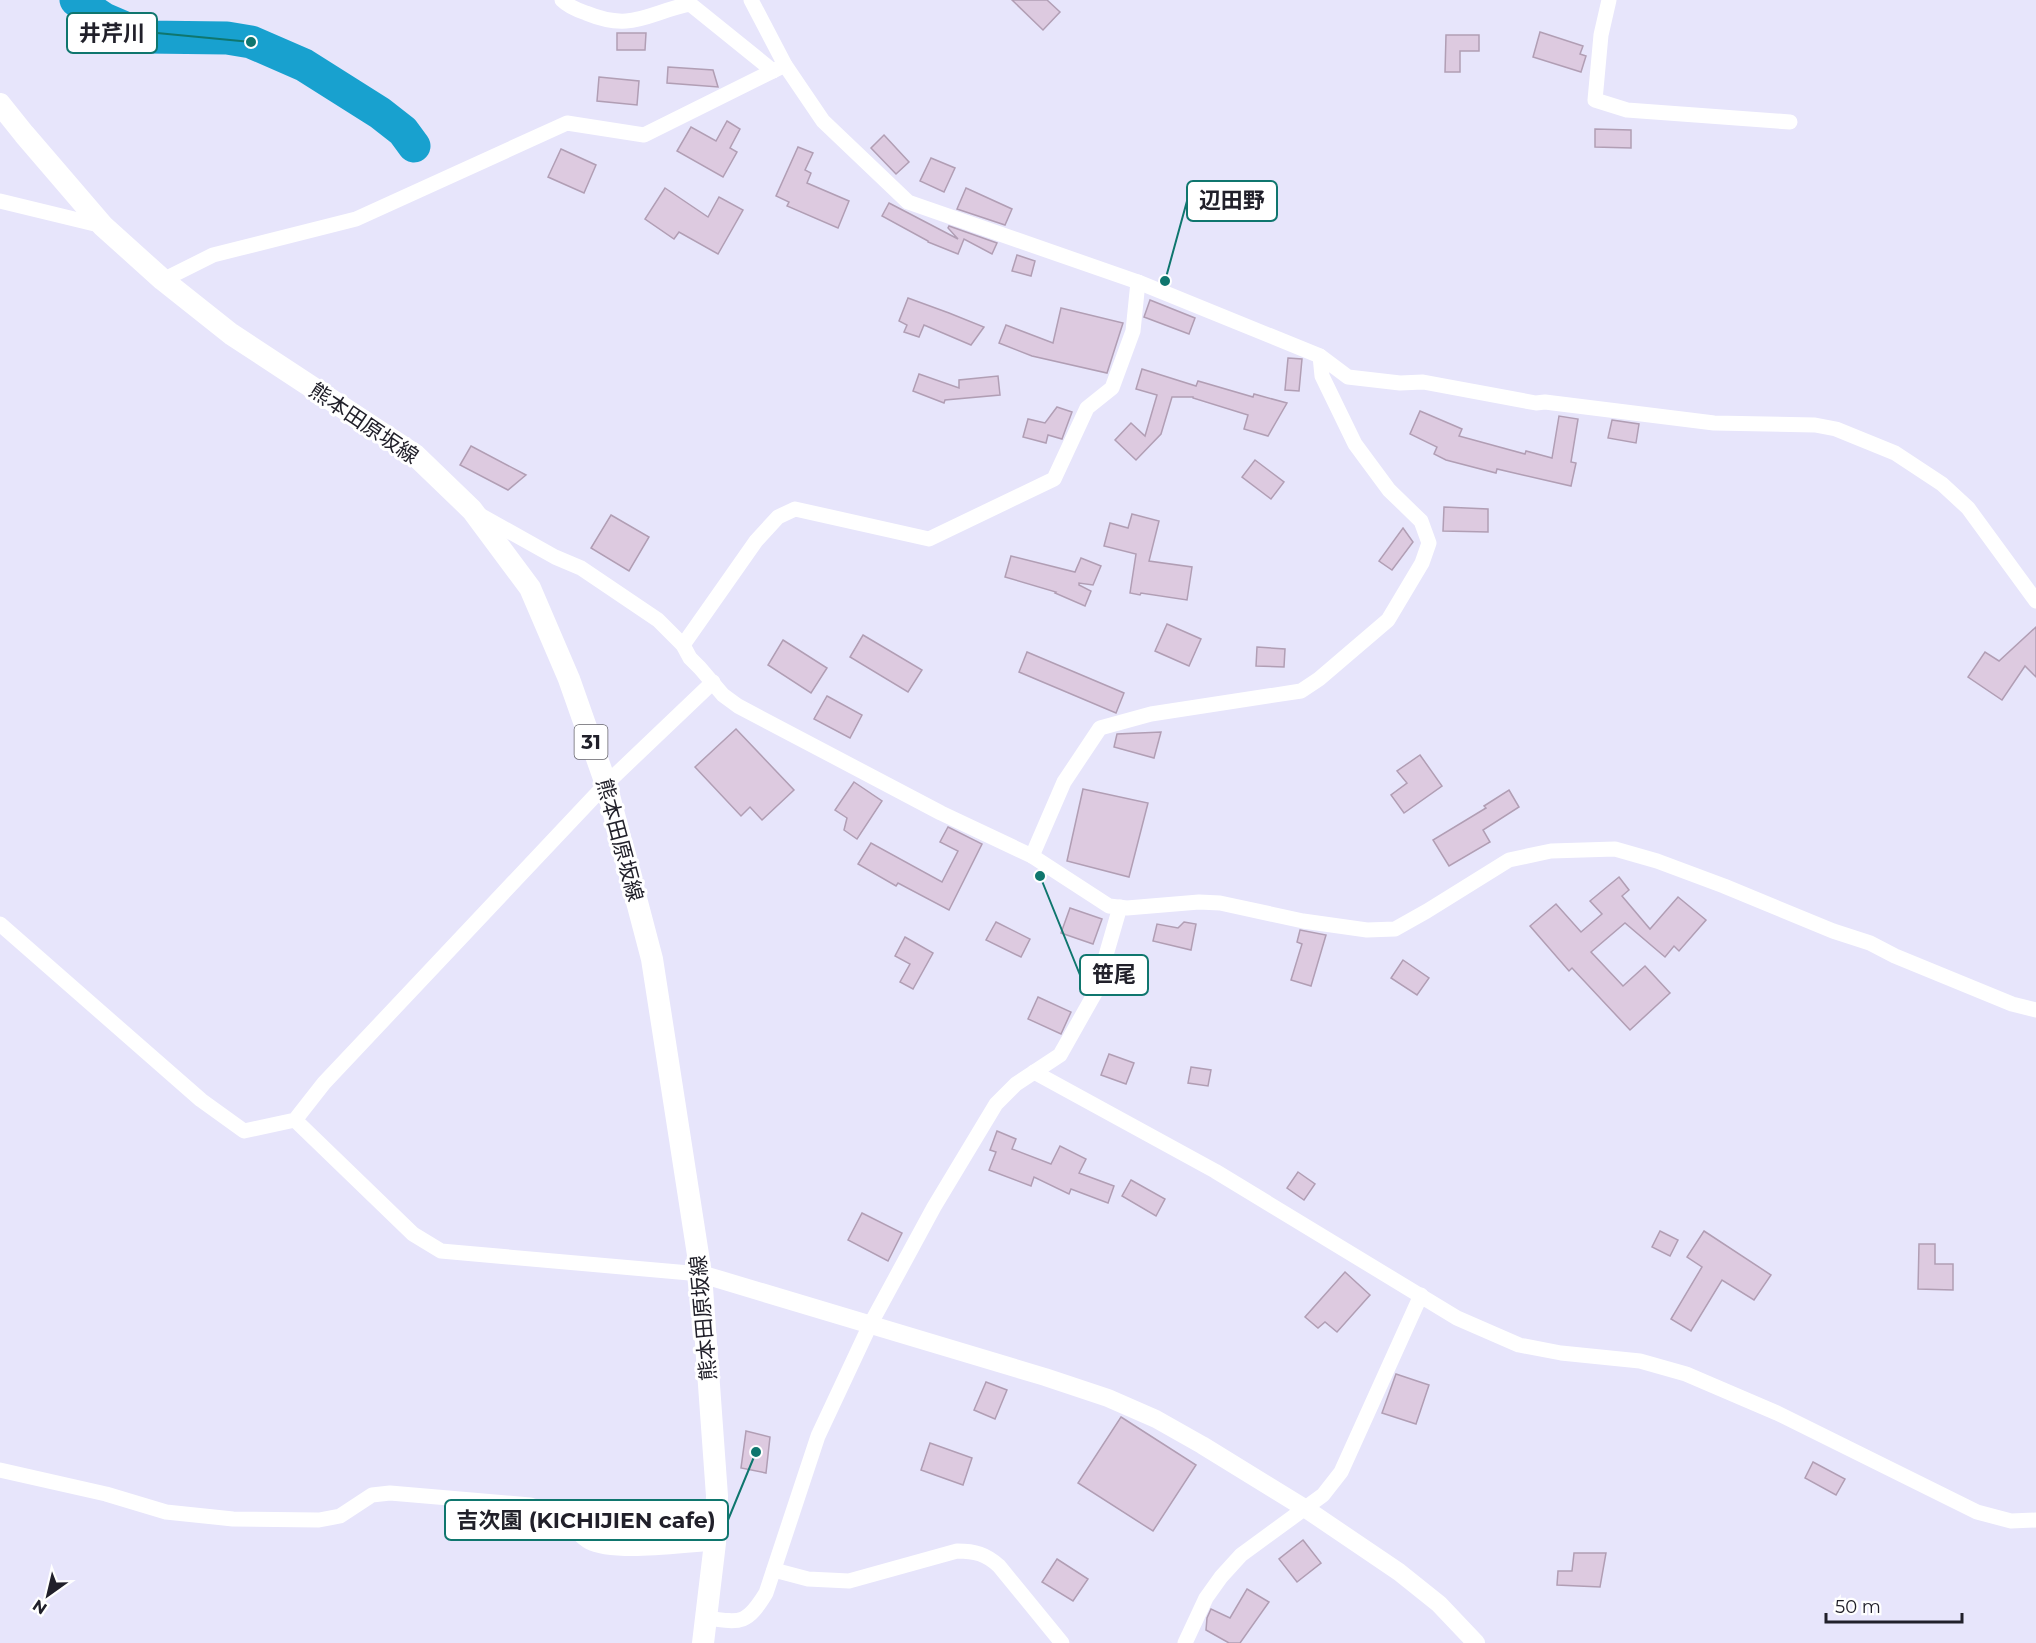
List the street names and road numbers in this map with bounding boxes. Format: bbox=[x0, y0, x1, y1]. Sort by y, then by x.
street label: 熊本田原坂線 bbox=[305, 377, 423, 469]
road number: 31 bbox=[574, 725, 608, 759]
street label: 熊本田原坂線 bbox=[592, 776, 648, 904]
street label: 熊本田原坂線 bbox=[685, 1254, 721, 1382]

